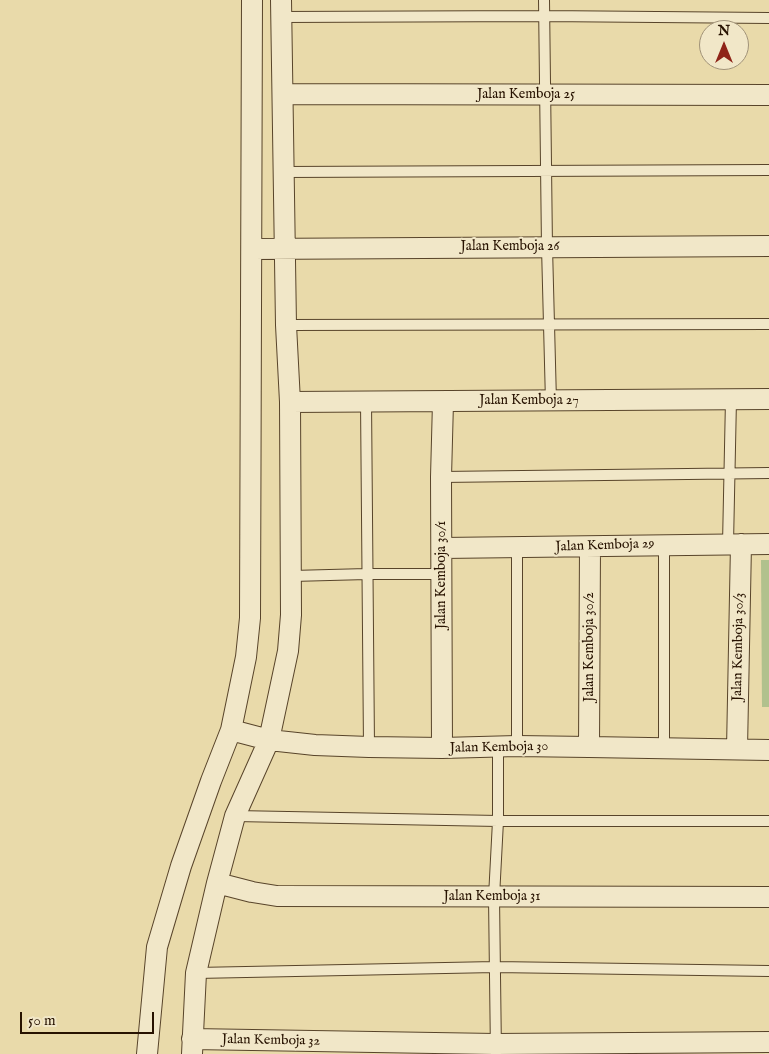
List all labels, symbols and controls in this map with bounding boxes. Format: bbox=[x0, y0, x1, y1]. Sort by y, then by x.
north arrow bbox=[699, 20, 749, 70]
text: N bbox=[718, 22, 730, 40]
street label: Jalan Kemboja 25 bbox=[477, 87, 575, 103]
street label: Jalan Kemboja 26 bbox=[461, 239, 559, 255]
street label: Jalan Kemboja 27 bbox=[479, 393, 579, 409]
street label: Jalan Kemboja 30/1 bbox=[434, 521, 450, 629]
street label: Jalan Kemboja 29 bbox=[555, 536, 655, 556]
street label: Jalan Kemboja 30/2 bbox=[582, 592, 598, 702]
street label: Jalan Kemboja 30/3 bbox=[730, 593, 748, 701]
street label: Jalan Kemboja 30 bbox=[450, 739, 548, 757]
street label: Jalan Kemboja 31 bbox=[444, 889, 540, 905]
scale bar bbox=[22, 1002, 156, 1034]
text: 50 m bbox=[28, 1011, 56, 1030]
street label: Jalan Kemboja 32 bbox=[222, 1032, 320, 1050]

